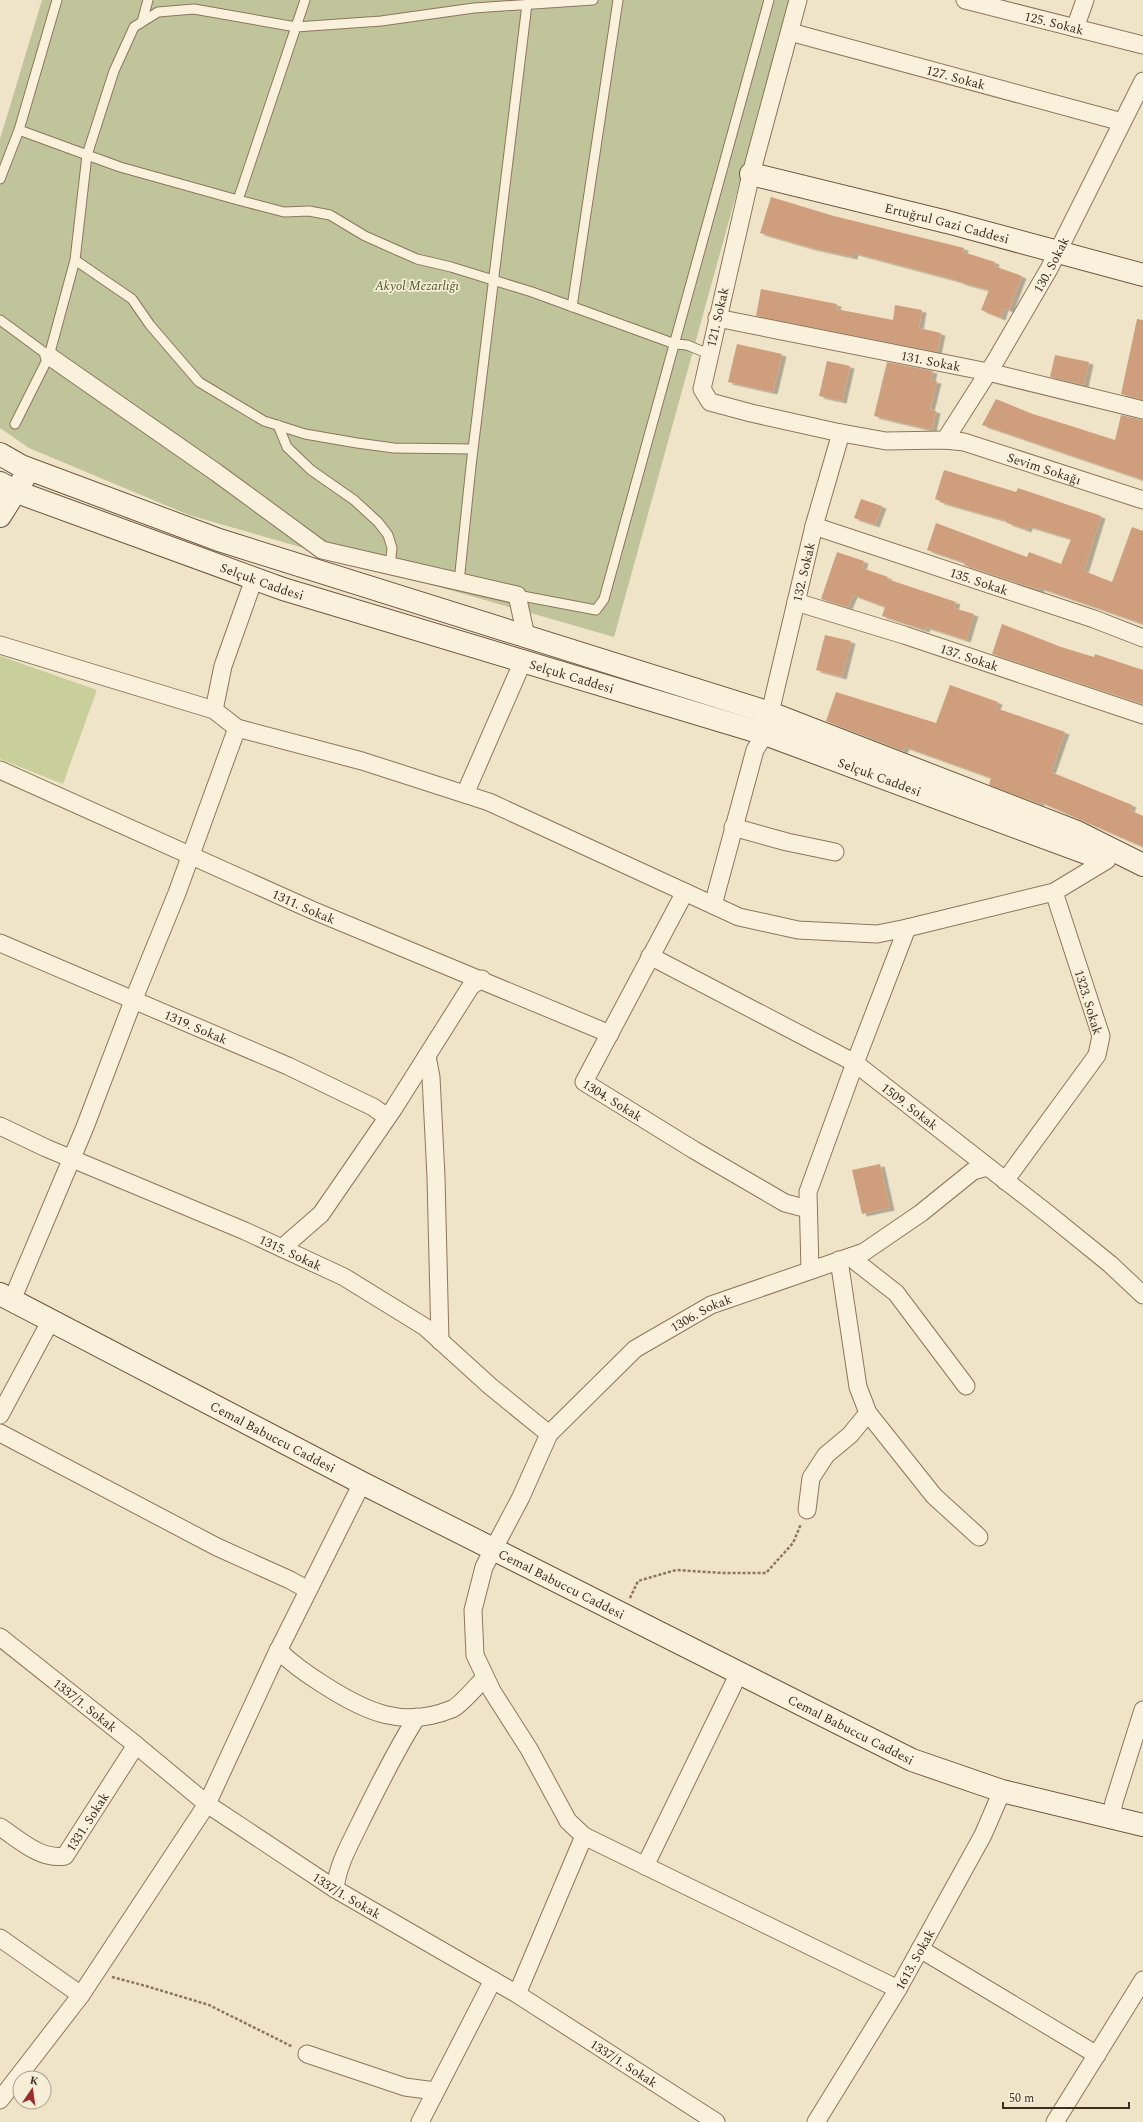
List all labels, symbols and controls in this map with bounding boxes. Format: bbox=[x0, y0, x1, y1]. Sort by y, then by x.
street label: 125. Sokak bbox=[1022, 6, 1086, 41]
street label: 127. Sokak bbox=[924, 60, 988, 96]
street label: Ertuğrul Gazi Caddesi bbox=[882, 198, 1011, 249]
street label: 130. Sokak bbox=[1028, 233, 1075, 297]
park label: Akyol Mezarlığı bbox=[374, 276, 459, 296]
street label: 121. Sokak bbox=[701, 285, 735, 349]
street label: 131. Sokak bbox=[899, 346, 962, 377]
street label: Sevim Sokağı bbox=[1004, 448, 1084, 490]
street label: 132. Sokak bbox=[787, 540, 821, 604]
street label: Selçuk Caddesi bbox=[217, 558, 306, 606]
street label: 135. Sokak bbox=[947, 563, 1011, 601]
street label: 137. Sokak bbox=[937, 639, 1001, 677]
street label: Selçuk Caddesi bbox=[527, 655, 616, 699]
street label: Selçuk Caddesi bbox=[835, 753, 924, 802]
street label: 1311. Sokak bbox=[269, 884, 338, 930]
street label: 1323. Sokak bbox=[1069, 967, 1107, 1037]
street label: 1319. Sokak bbox=[161, 1005, 230, 1050]
street label: 1304. Sokak bbox=[578, 1074, 646, 1127]
street label: 1509. Sokak bbox=[877, 1078, 942, 1135]
street label: 1315. Sokak bbox=[256, 1230, 325, 1276]
street label: 1306. Sokak bbox=[667, 1290, 735, 1338]
street label: Cemal Babuccu Caddesi bbox=[206, 1396, 339, 1478]
street label: Cemal Babuccu Caddesi bbox=[495, 1544, 628, 1625]
street label: 1337/1. Sokak bbox=[48, 1674, 121, 1737]
street label: Cemal Babuccu Caddesi bbox=[784, 1690, 917, 1770]
street label: 1331. Sokak bbox=[61, 1788, 114, 1856]
street label: 1337/1. Sokak bbox=[308, 1868, 384, 1924]
street label: 1613. Sokak bbox=[890, 1926, 940, 1994]
street label: 1337/1. Sokak bbox=[586, 2034, 661, 2093]
north arrow bbox=[12, 2070, 52, 2110]
text: K bbox=[28, 2072, 41, 2090]
scale bar bbox=[1003, 2084, 1129, 2110]
text: 50 m bbox=[1009, 2089, 1034, 2108]

